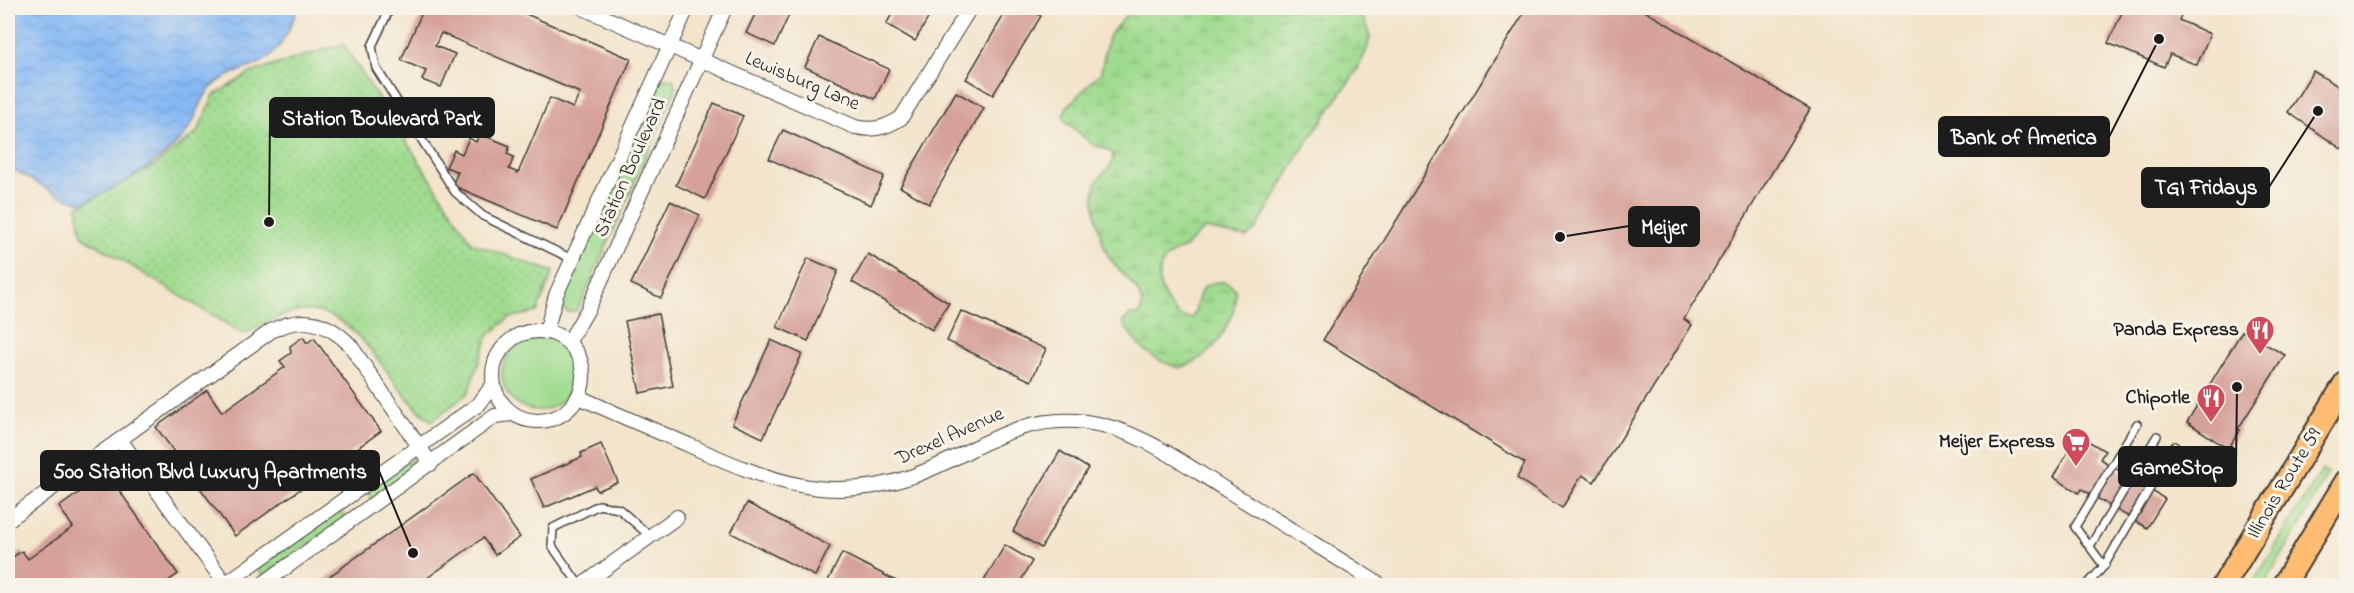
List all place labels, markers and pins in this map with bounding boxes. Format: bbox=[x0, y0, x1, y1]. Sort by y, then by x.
callout: Station Boulevard Park bbox=[270, 98, 494, 137]
callout: Bank of America bbox=[1939, 117, 2109, 156]
callout: TGI Fridays bbox=[2142, 168, 2269, 207]
callout: Meijer bbox=[1629, 207, 1699, 246]
restaurant icon: Panda Express bbox=[2244, 314, 2276, 356]
place label: Panda Express bbox=[2113, 316, 2239, 345]
restaurant icon: Chipotle bbox=[2195, 382, 2227, 424]
place label: Chipotle bbox=[2126, 384, 2191, 413]
supermarket icon: Meijer Express bbox=[2060, 426, 2092, 468]
place label: Meijer Express bbox=[1939, 428, 2055, 457]
callout: GameStop bbox=[2119, 447, 2236, 486]
callout: 500 Station Blvd Luxury Apartments bbox=[41, 451, 379, 490]

